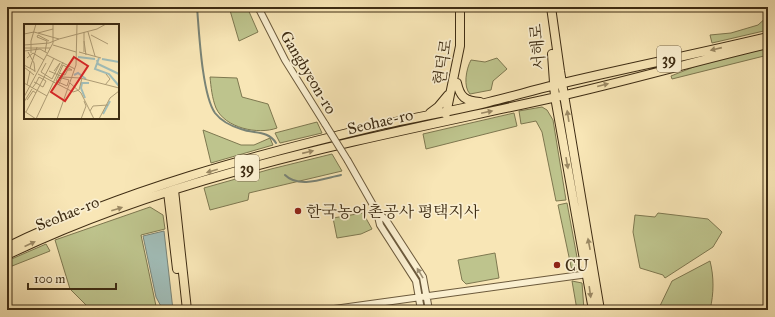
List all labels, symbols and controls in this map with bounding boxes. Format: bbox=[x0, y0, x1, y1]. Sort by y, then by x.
street label: 서해로 bbox=[526, 22, 549, 71]
inset map bbox=[24, 24, 119, 119]
street label: Gangbyeon-ro bbox=[275, 27, 341, 118]
street label: 현덕로 bbox=[429, 37, 456, 86]
road number: 39 bbox=[657, 46, 681, 72]
one-way arrow bbox=[710, 46, 723, 52]
one-way arrow bbox=[597, 82, 609, 88]
street label: Seohae-ro bbox=[345, 105, 415, 138]
one-way arrow bbox=[481, 109, 493, 115]
one-way arrow bbox=[565, 110, 571, 122]
one-way arrow bbox=[302, 148, 314, 154]
road number: 39 bbox=[235, 155, 259, 181]
one-way arrow bbox=[564, 157, 570, 169]
one-way arrow bbox=[206, 168, 218, 174]
street label: Seohae-ro bbox=[33, 192, 102, 235]
place label: 한국농어촌공사 평택지사 bbox=[306, 202, 480, 221]
one-way arrow bbox=[111, 206, 123, 212]
marker: 한국농어촌공사 평택지사 bbox=[293, 206, 303, 216]
one-way arrow bbox=[586, 238, 592, 250]
one-way arrow bbox=[25, 241, 36, 247]
place label: CU bbox=[565, 256, 589, 275]
marker: CU bbox=[552, 260, 562, 270]
scale bar bbox=[28, 265, 116, 291]
one-way arrow bbox=[416, 267, 423, 278]
text: 100 m bbox=[34, 272, 65, 286]
one-way arrow bbox=[587, 286, 593, 298]

